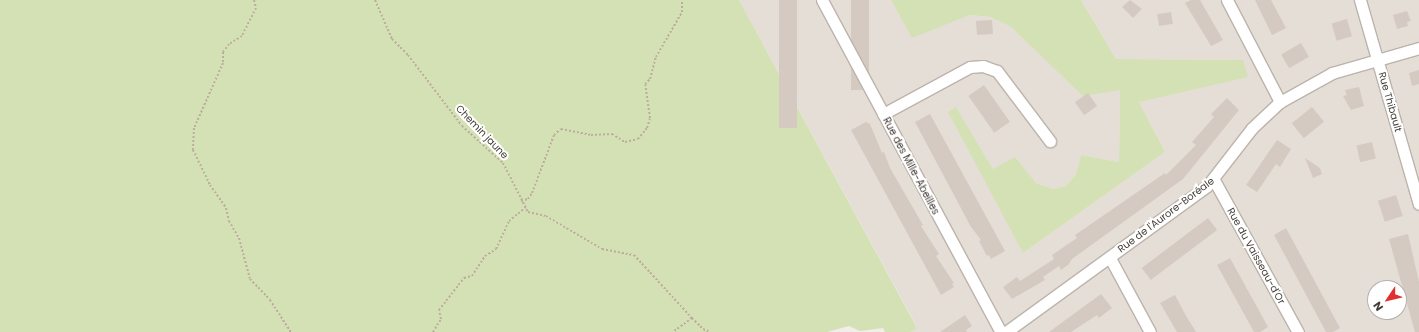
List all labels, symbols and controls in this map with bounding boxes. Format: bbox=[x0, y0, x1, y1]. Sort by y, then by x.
street label: Rue Thibault bbox=[1376, 71, 1404, 133]
street label: Chemin jaune bbox=[453, 103, 511, 161]
street label: Rue des Mille-Abeilles bbox=[880, 115, 942, 217]
street label: Rue de l'Aurore-Boréale bbox=[1115, 175, 1217, 255]
street label: Rue du Vaisseau-d'Or bbox=[1224, 206, 1288, 306]
north arrow bbox=[1367, 280, 1407, 320]
text: N bbox=[1369, 298, 1387, 314]

